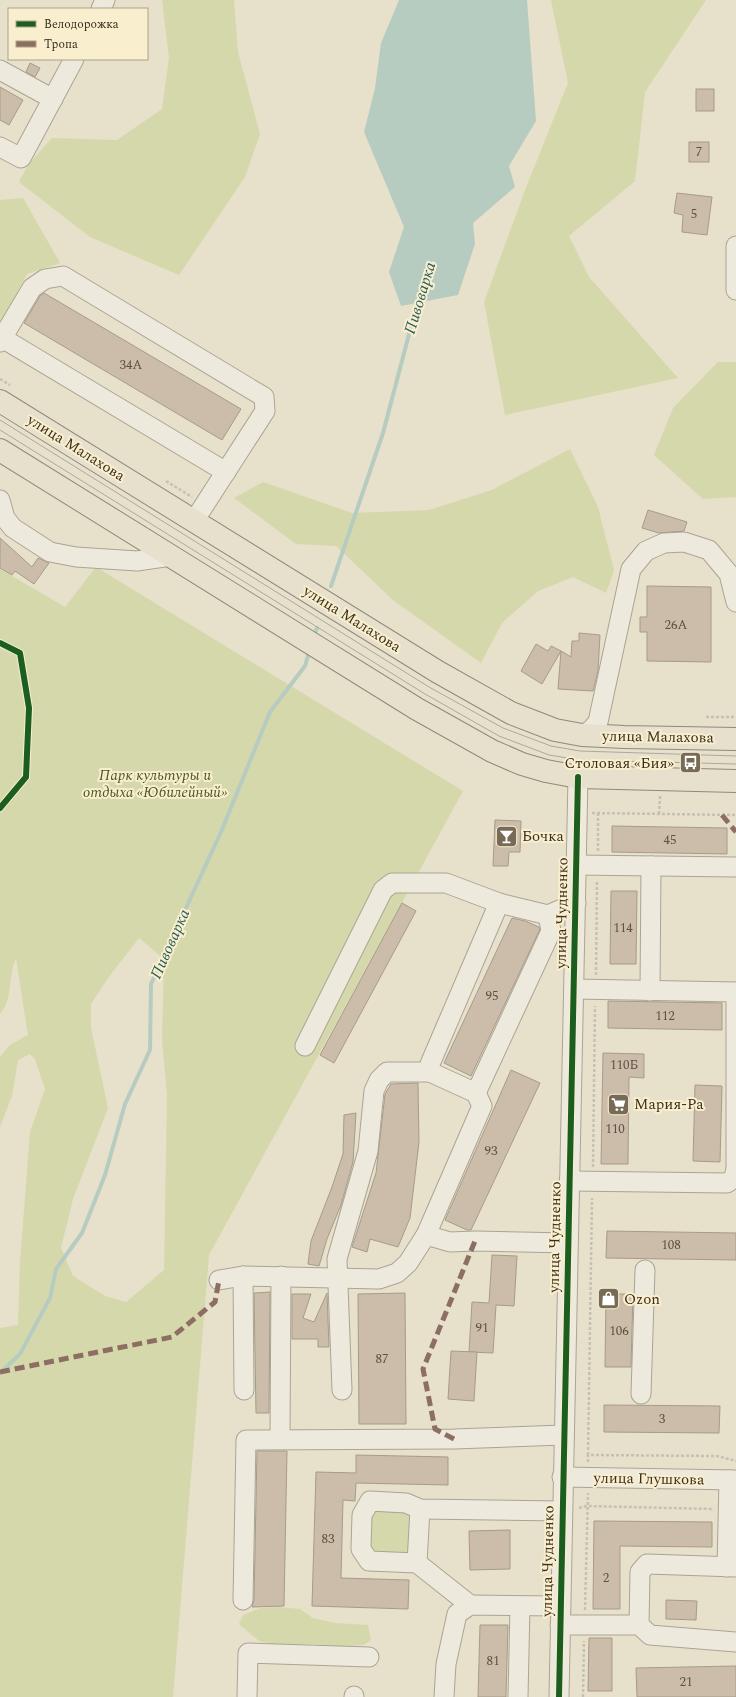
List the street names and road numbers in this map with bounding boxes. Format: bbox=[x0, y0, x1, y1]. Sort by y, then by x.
street label: улица Малахова bbox=[22, 408, 130, 488]
street label: улица Малахова bbox=[298, 579, 406, 659]
street label: улица Малахова bbox=[601, 725, 715, 749]
street label: улица Чудненко bbox=[550, 857, 574, 970]
street label: улица Чудненко bbox=[543, 1181, 567, 1294]
street label: улица Глушкова bbox=[592, 1467, 705, 1491]
street label: улица Чудненко bbox=[536, 1505, 560, 1618]

